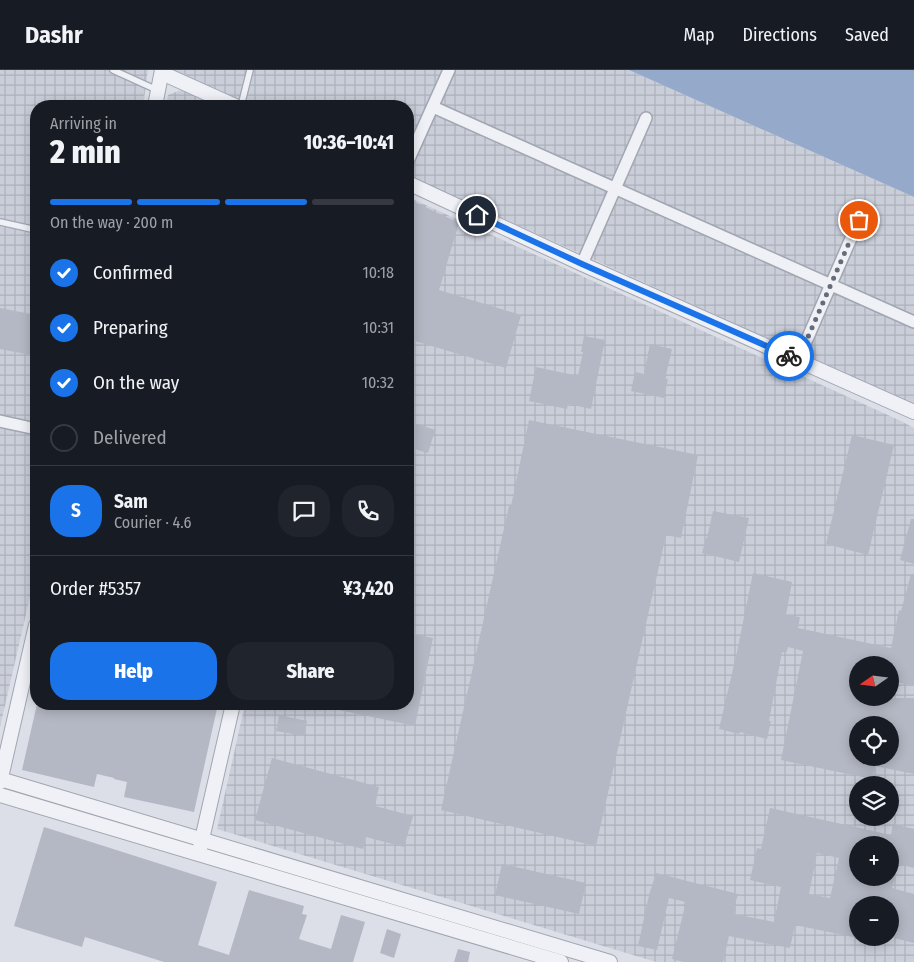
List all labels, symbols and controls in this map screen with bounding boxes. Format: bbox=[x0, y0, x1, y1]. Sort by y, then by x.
text: Dashr bbox=[25, 21, 83, 49]
text: Map bbox=[683, 24, 715, 46]
text: Directions bbox=[743, 24, 817, 46]
text: Saved bbox=[845, 24, 889, 46]
text: Arriving in bbox=[50, 114, 117, 133]
text: 10:36–10:41 bbox=[304, 131, 394, 154]
text: 2 min bbox=[50, 133, 121, 171]
pin bbox=[456, 194, 498, 236]
pin bbox=[838, 199, 880, 241]
icon: home bbox=[463, 201, 491, 229]
icon: bag bbox=[845, 206, 873, 234]
text: On the way · 200 m bbox=[50, 213, 173, 232]
icon: check bbox=[50, 259, 78, 287]
text: Confirmed bbox=[93, 261, 173, 284]
text: 10:18 bbox=[362, 263, 394, 282]
icon: check bbox=[50, 314, 78, 342]
text: Preparing bbox=[93, 316, 168, 339]
text: 10:31 bbox=[363, 318, 394, 337]
courier bbox=[764, 331, 814, 381]
icon: bike bbox=[775, 342, 803, 370]
icon: check bbox=[50, 369, 78, 397]
text: On the way bbox=[93, 371, 179, 394]
text: 10:32 bbox=[362, 373, 394, 392]
text: Delivered bbox=[93, 426, 167, 449]
button: chat bbox=[278, 485, 330, 537]
button: phone bbox=[342, 485, 394, 537]
text: Sam bbox=[114, 490, 148, 513]
text: S bbox=[71, 499, 81, 522]
text: Courier · 4.6 bbox=[114, 513, 192, 532]
text: Order #5357 bbox=[50, 577, 141, 600]
text: ¥3,420 bbox=[343, 577, 394, 600]
button: Help bbox=[50, 642, 217, 700]
button: Share bbox=[227, 642, 394, 700]
north arrow bbox=[849, 656, 899, 706]
map controls bbox=[849, 656, 899, 946]
button: locate bbox=[849, 716, 899, 766]
button: layers bbox=[849, 776, 899, 826]
button: + bbox=[849, 836, 899, 886]
button: − bbox=[849, 896, 899, 946]

